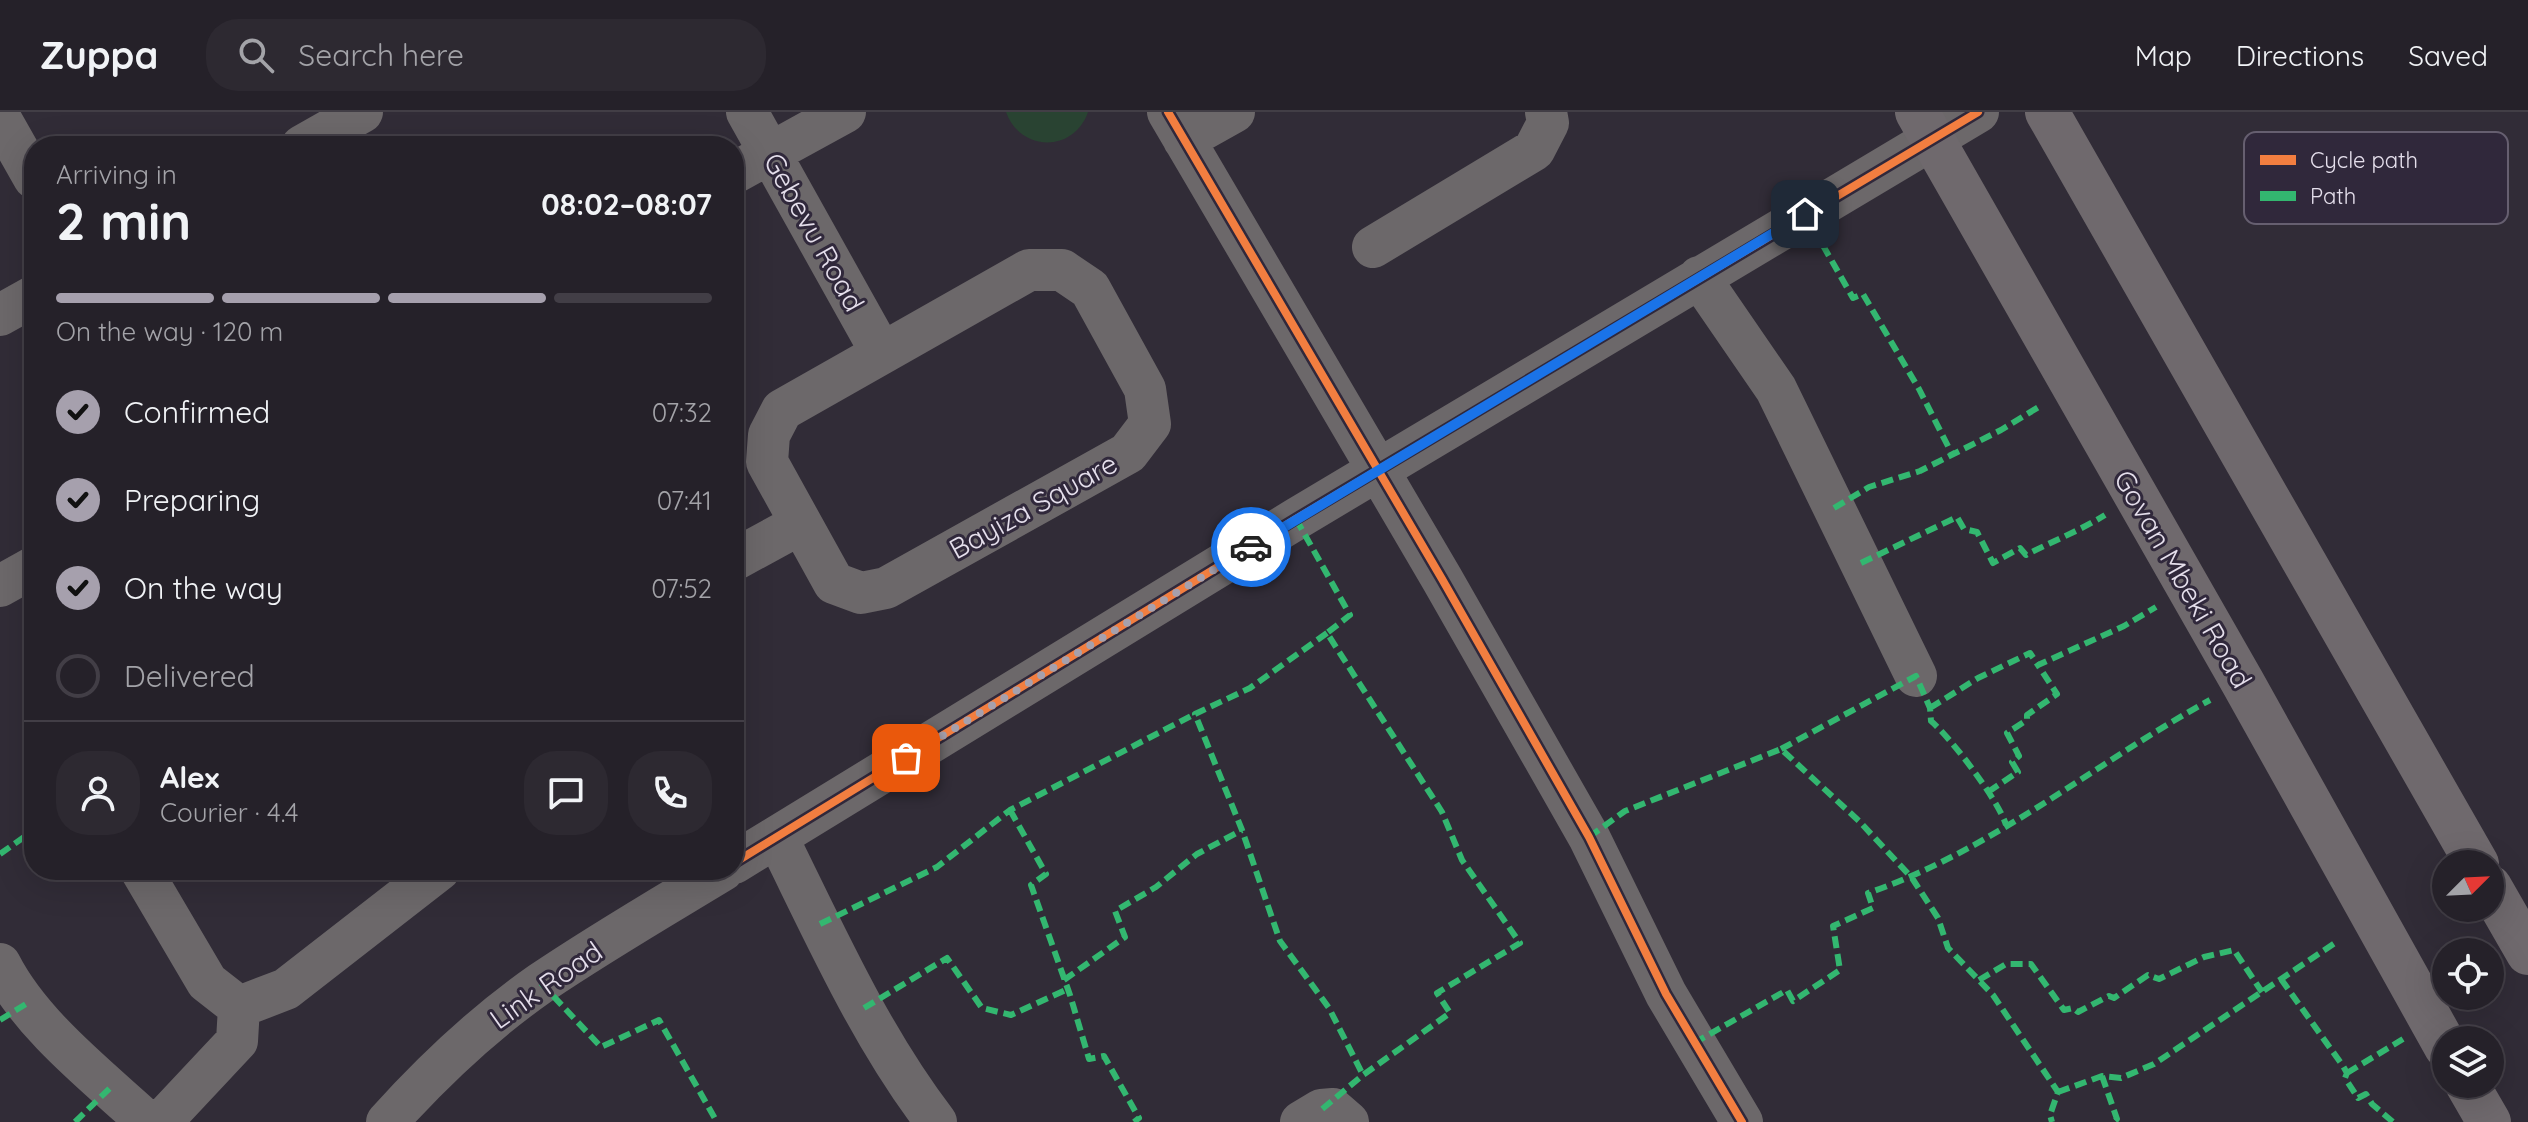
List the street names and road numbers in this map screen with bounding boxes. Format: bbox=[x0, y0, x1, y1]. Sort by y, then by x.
street label: Gebevu Road bbox=[757, 146, 872, 317]
street label: Bayiza Square bbox=[943, 445, 1123, 566]
street label: Govan Mbeki Road bbox=[2107, 464, 2260, 694]
street label: Link Road bbox=[483, 933, 609, 1036]

